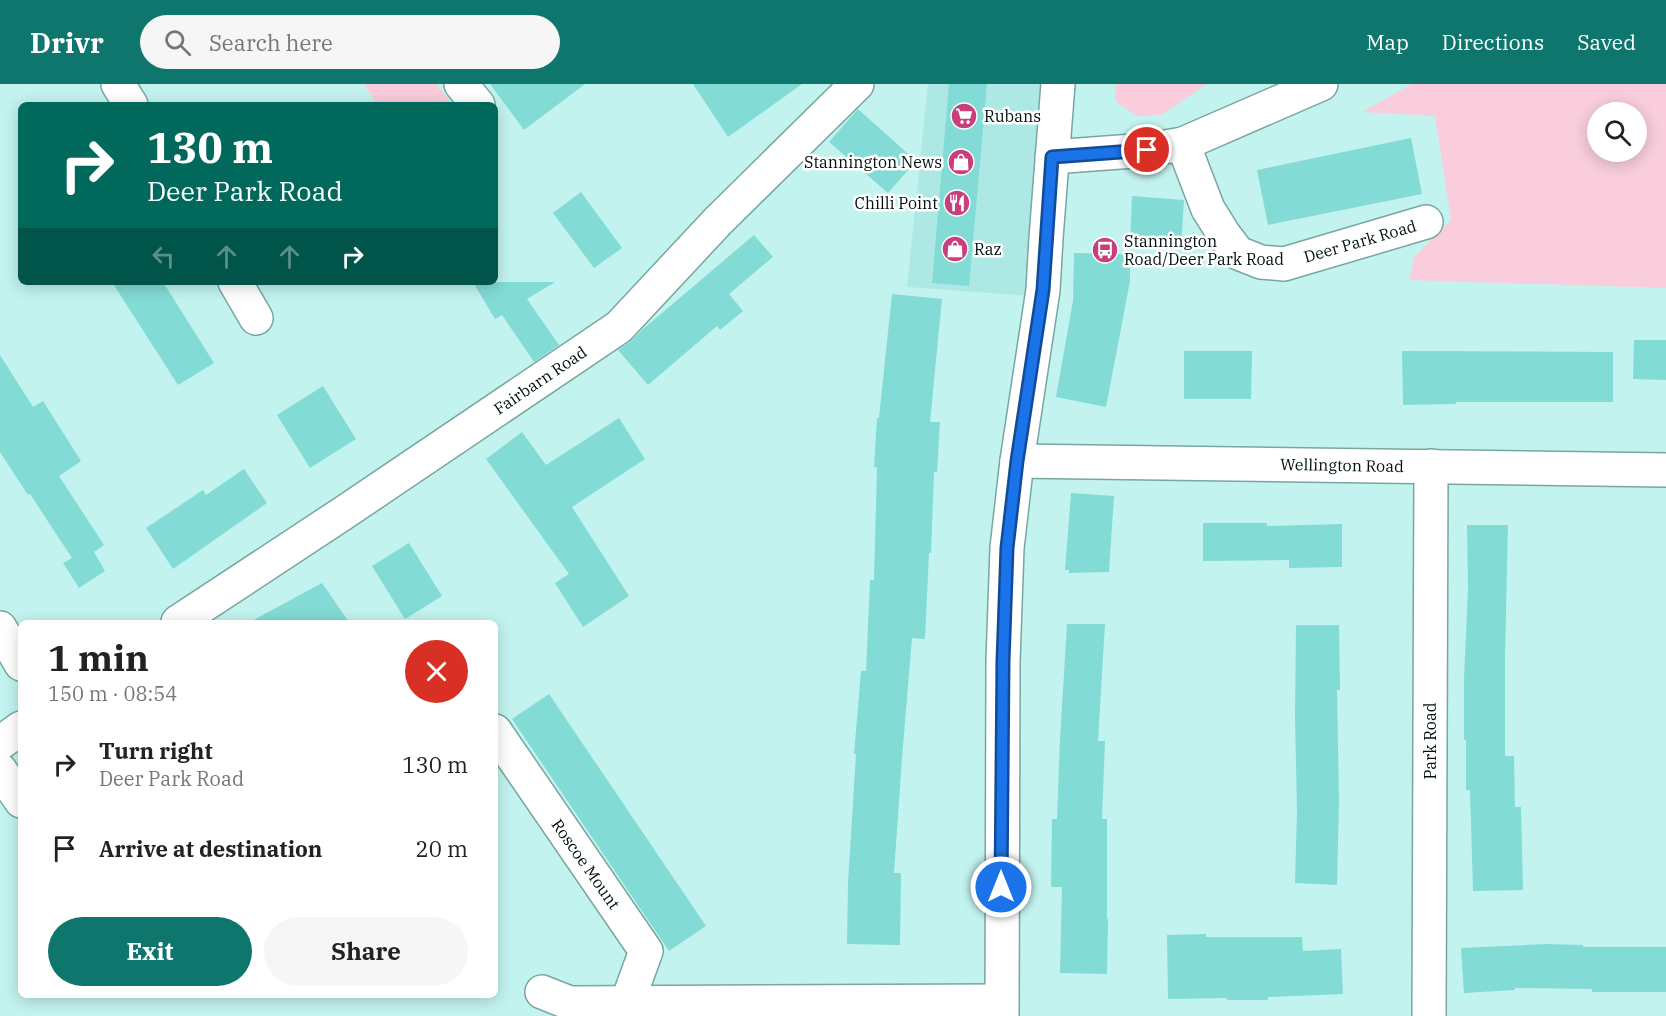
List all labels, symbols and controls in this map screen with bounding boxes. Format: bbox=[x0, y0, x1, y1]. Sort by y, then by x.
search box bbox=[140, 15, 560, 69]
text: Drivr bbox=[30, 24, 104, 61]
icon: search bbox=[161, 26, 194, 59]
text: Search here bbox=[209, 28, 333, 57]
text: Map bbox=[1366, 28, 1409, 56]
text: Directions bbox=[1442, 28, 1544, 56]
text: Saved bbox=[1577, 28, 1636, 56]
supermarket icon: Rubans bbox=[949, 101, 979, 131]
map controls bbox=[1587, 102, 1647, 162]
button: search bbox=[1587, 102, 1647, 162]
place label: Rubans bbox=[984, 106, 1041, 126]
text: 130 m bbox=[147, 120, 273, 175]
pin bbox=[1121, 124, 1172, 175]
icon: right bbox=[48, 126, 126, 204]
icon: arrive bbox=[1130, 133, 1163, 166]
shop icon: Stannington News bbox=[946, 147, 976, 177]
place label: Stannington News bbox=[804, 152, 942, 172]
text: Deer Park Road bbox=[147, 173, 343, 208]
restaurant icon: Chilli Point bbox=[942, 188, 972, 218]
place label: Chilli Point bbox=[855, 193, 938, 213]
street label: Deer Park Road bbox=[1301, 215, 1419, 267]
place label: Stannington Road/Deer Park Road bbox=[1124, 231, 1284, 269]
shop icon: Raz bbox=[940, 234, 970, 264]
bus stop icon: Stannington Road/Deer Park Road bbox=[1090, 235, 1120, 265]
place label: Raz bbox=[974, 239, 1002, 259]
icon: left bbox=[147, 240, 180, 273]
icon: ahead bbox=[210, 240, 243, 273]
icon: ahead bbox=[273, 240, 306, 273]
icon: right bbox=[336, 240, 369, 273]
street label: Fairbarn Road bbox=[490, 341, 591, 418]
street label: Wellington Road bbox=[1280, 454, 1404, 476]
text: 1 min bbox=[48, 634, 149, 681]
button: close bbox=[405, 640, 468, 703]
text: 150 m · 08:54 bbox=[48, 680, 177, 707]
street label: Park Road bbox=[1420, 702, 1440, 779]
text: Turn right bbox=[99, 736, 213, 765]
icon: right bbox=[48, 748, 81, 781]
text: 130 m bbox=[402, 750, 468, 779]
text: Deer Park Road bbox=[99, 765, 244, 792]
street label: Roscoe Mount bbox=[548, 815, 625, 913]
icon: arrive bbox=[48, 832, 81, 865]
text: Arrive at destination bbox=[99, 834, 322, 863]
text: 20 m bbox=[416, 834, 468, 863]
position arrow bbox=[969, 855, 1033, 919]
button: Exit bbox=[48, 917, 252, 986]
button: Share bbox=[264, 917, 468, 986]

